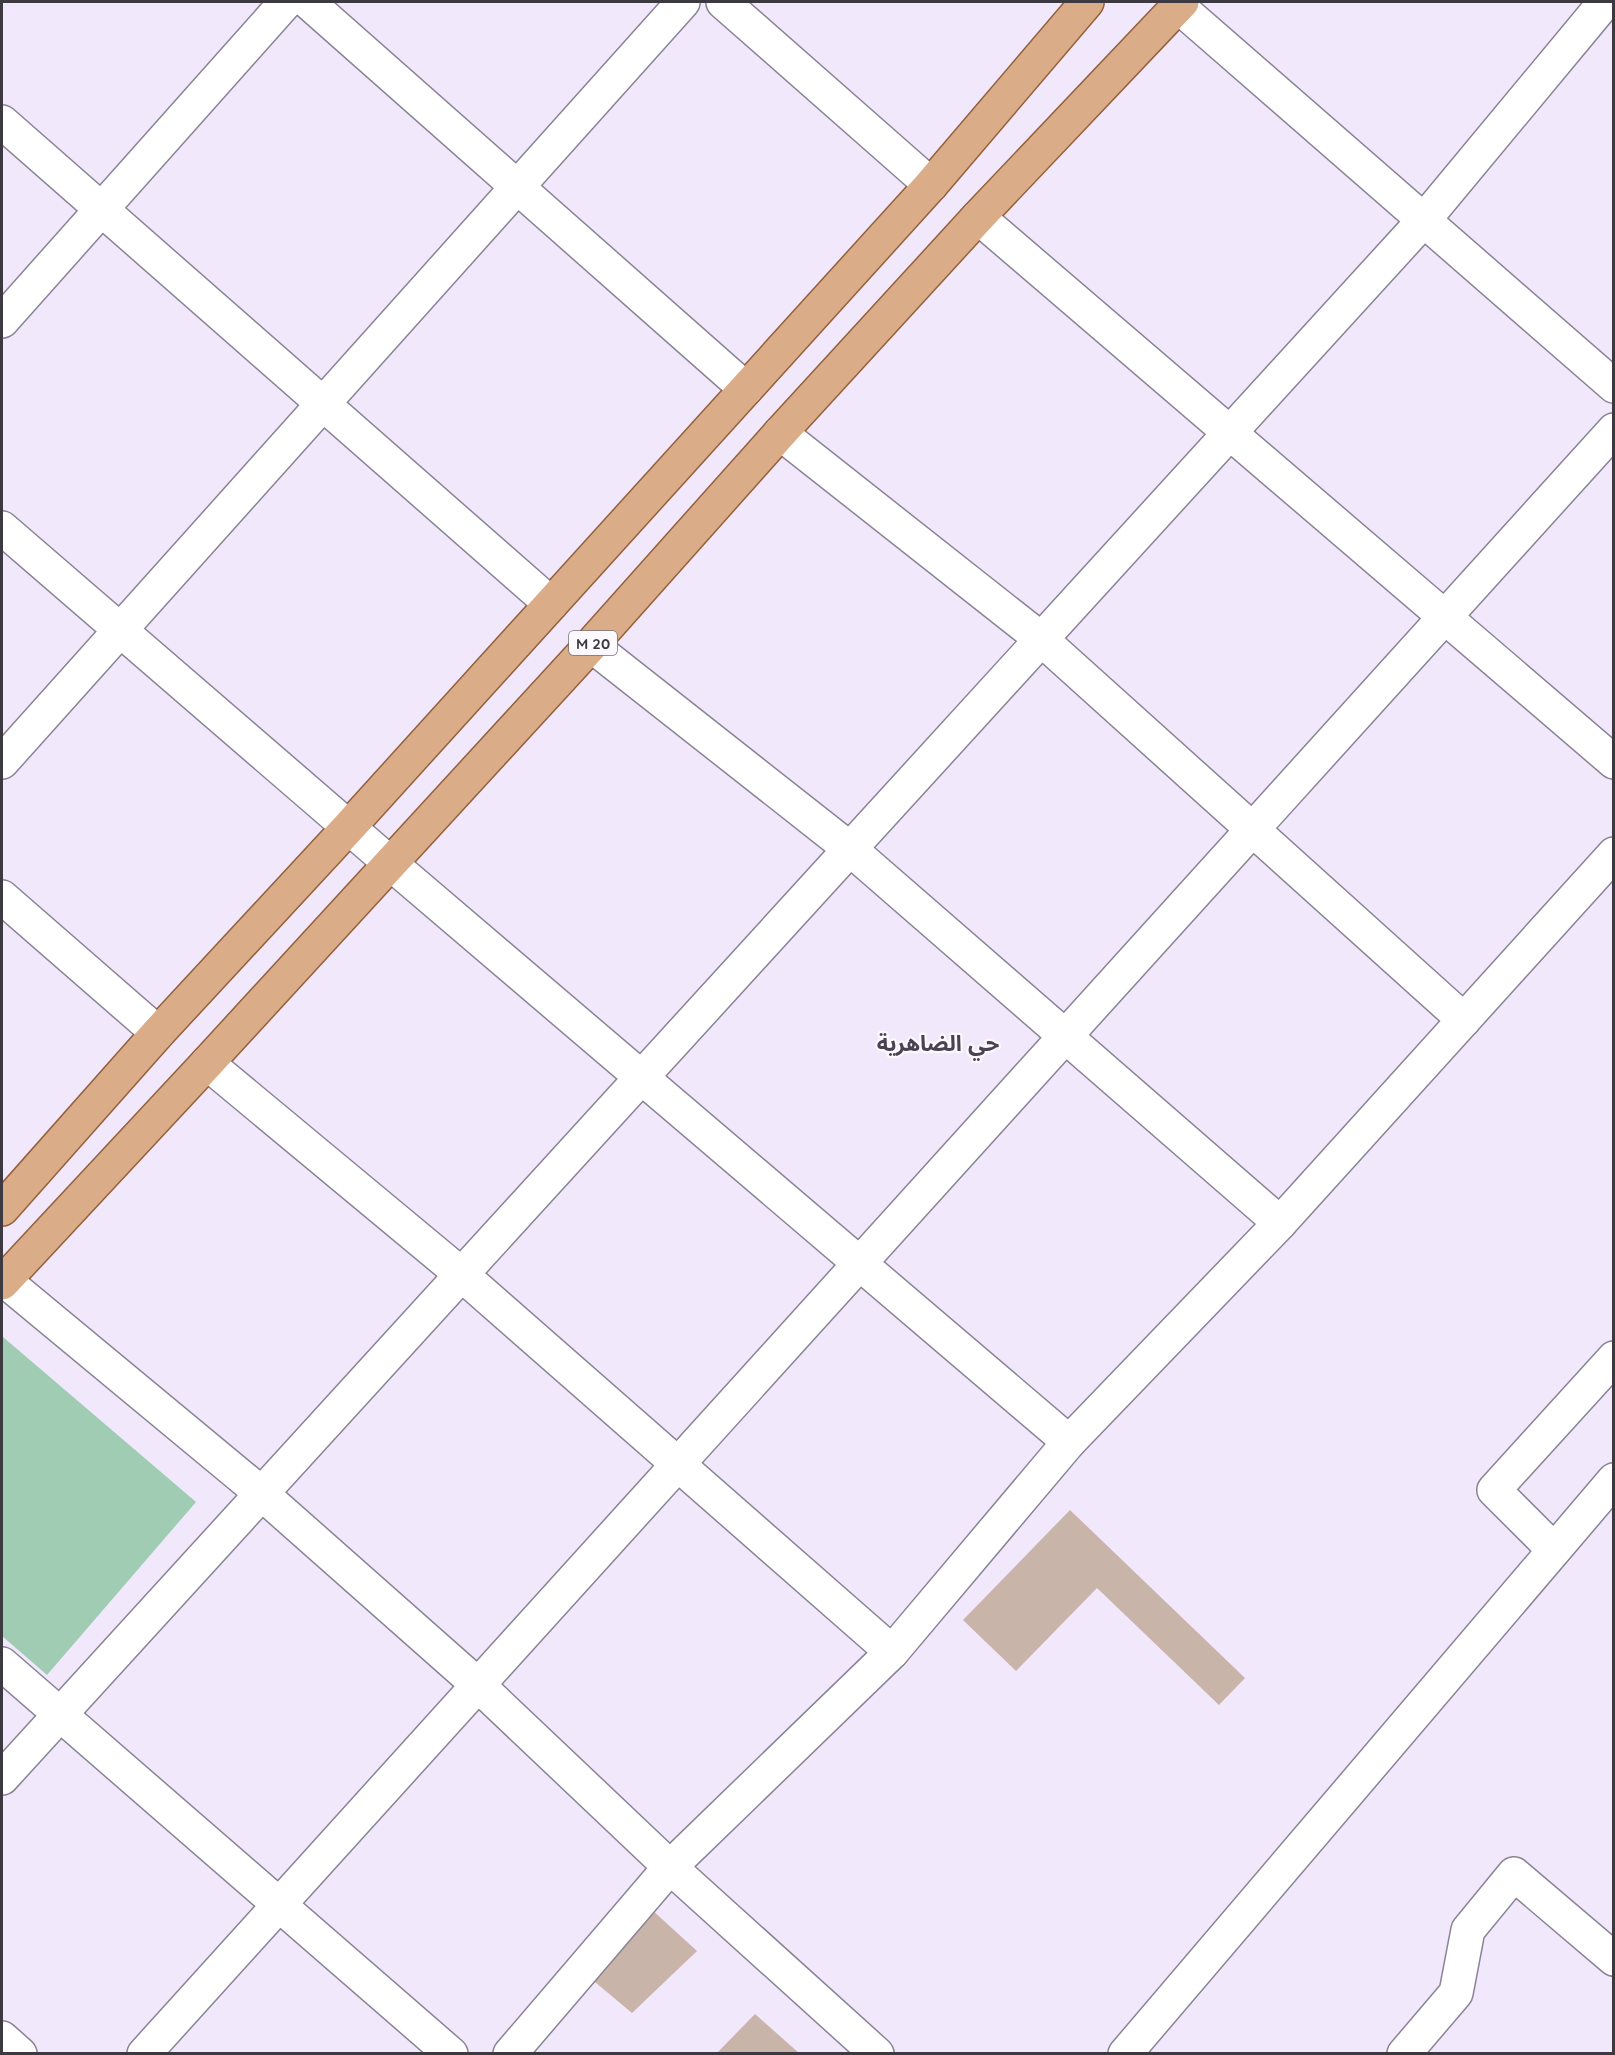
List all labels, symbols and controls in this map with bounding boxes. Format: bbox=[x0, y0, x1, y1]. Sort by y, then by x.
road number: M 20 bbox=[569, 631, 617, 655]
district label: حي الضاهرية bbox=[877, 1029, 1000, 1061]

